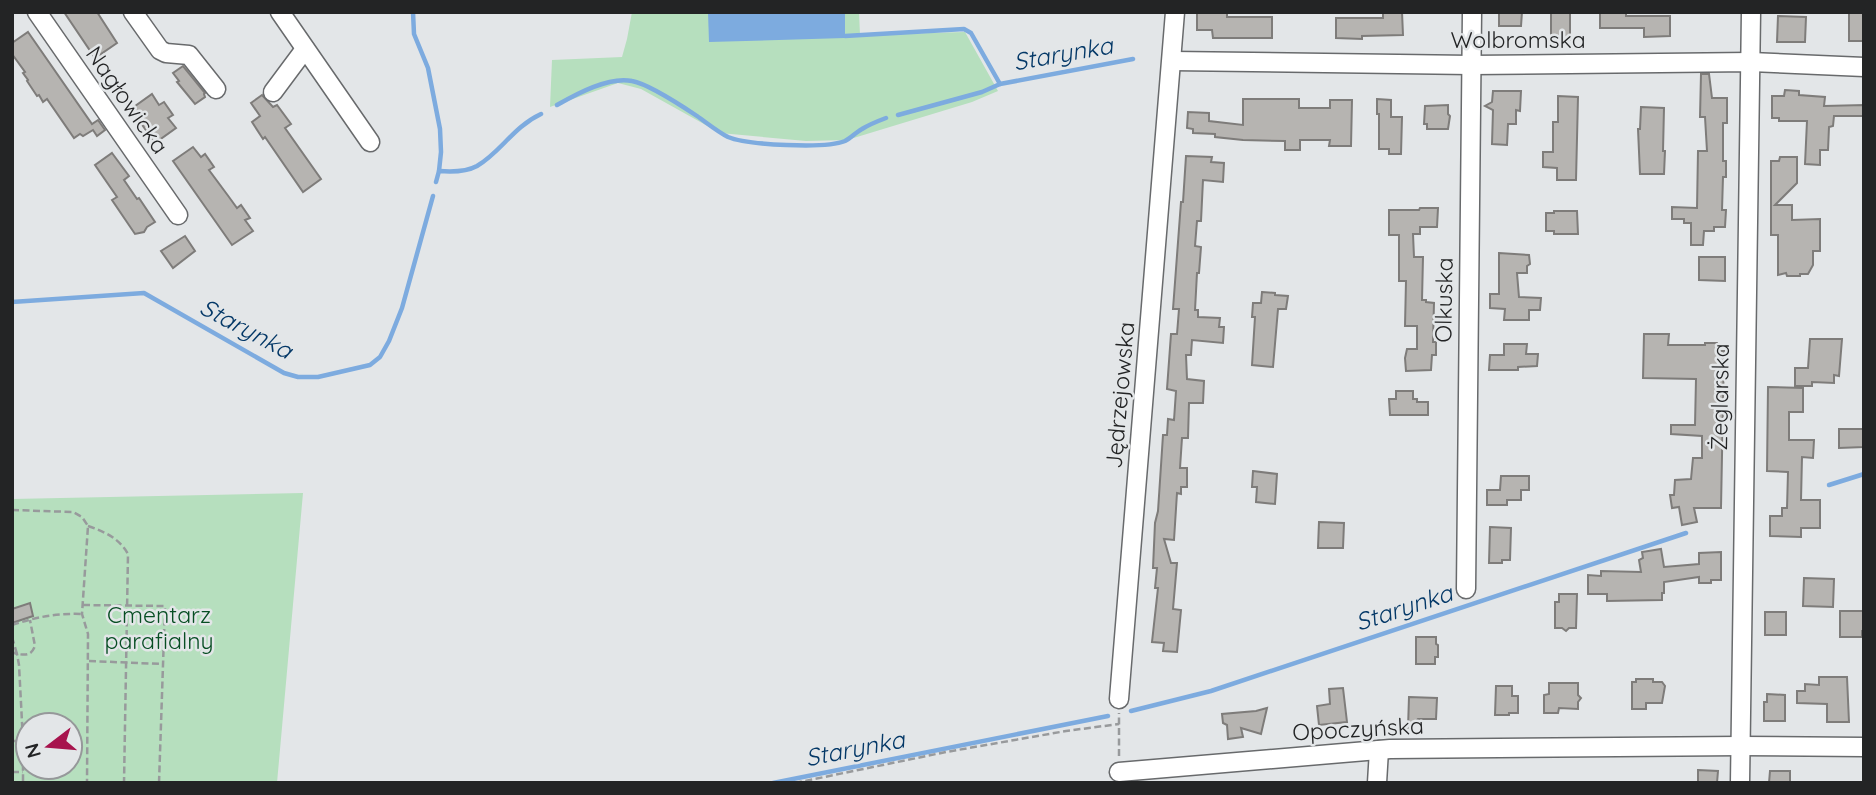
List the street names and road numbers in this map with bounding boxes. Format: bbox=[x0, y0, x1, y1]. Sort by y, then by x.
street label: Wolbromska bbox=[1450, 25, 1586, 54]
street label: Nagłowicka bbox=[80, 40, 175, 159]
street label: Olkuska bbox=[1428, 257, 1459, 343]
street label: Jędrzejowska bbox=[1099, 320, 1140, 469]
street label: Żeglarska bbox=[1704, 343, 1735, 451]
street label: Opoczyńska bbox=[1291, 711, 1424, 746]

